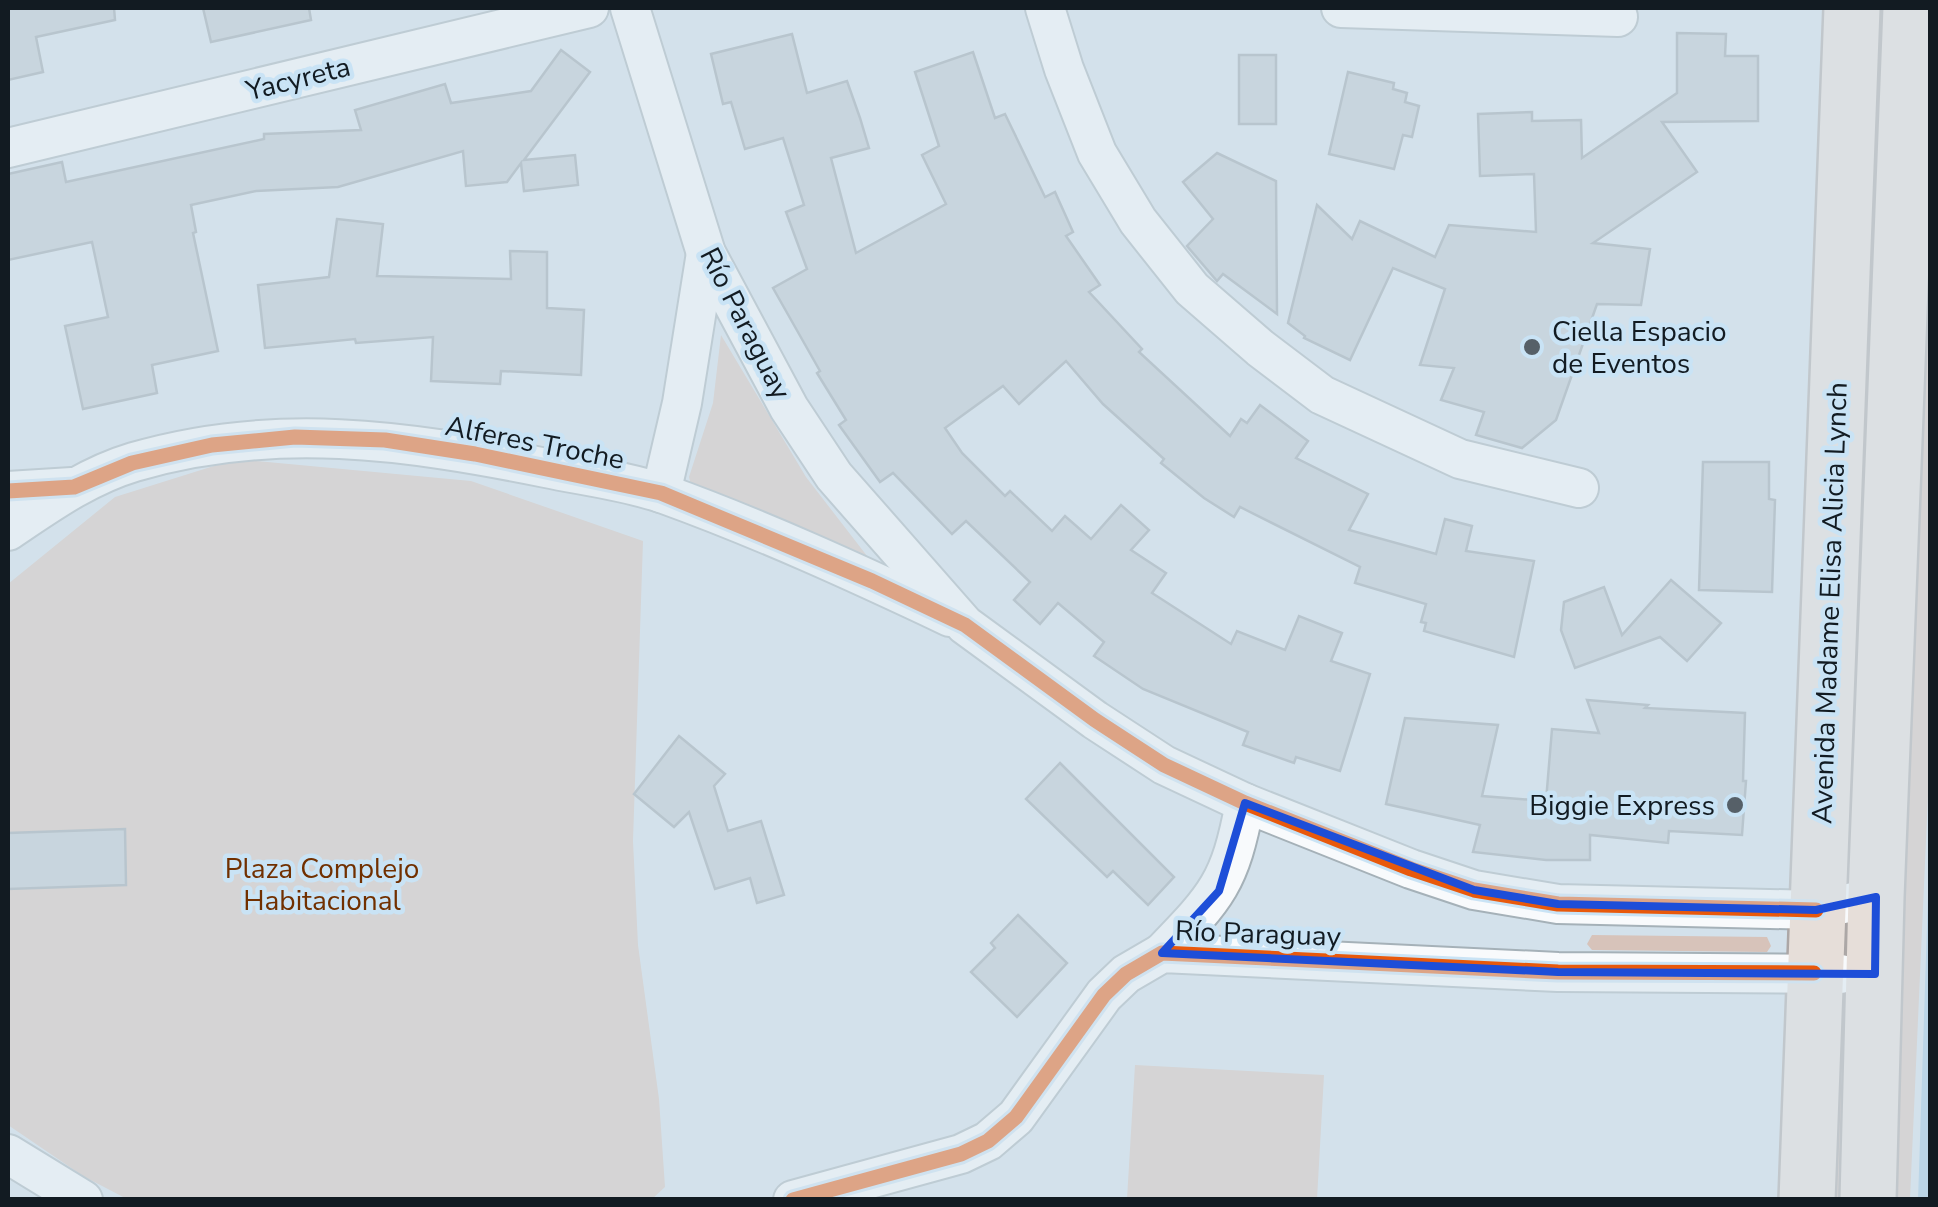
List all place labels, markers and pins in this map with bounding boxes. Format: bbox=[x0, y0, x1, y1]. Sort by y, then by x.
place label: Ciella Espacio de Eventos bbox=[1552, 313, 1727, 383]
marker: Ciella Espacio de Eventos bbox=[1521, 336, 1543, 358]
place label: Biggie Express bbox=[1529, 787, 1715, 825]
marker: Biggie Express bbox=[1724, 794, 1746, 816]

